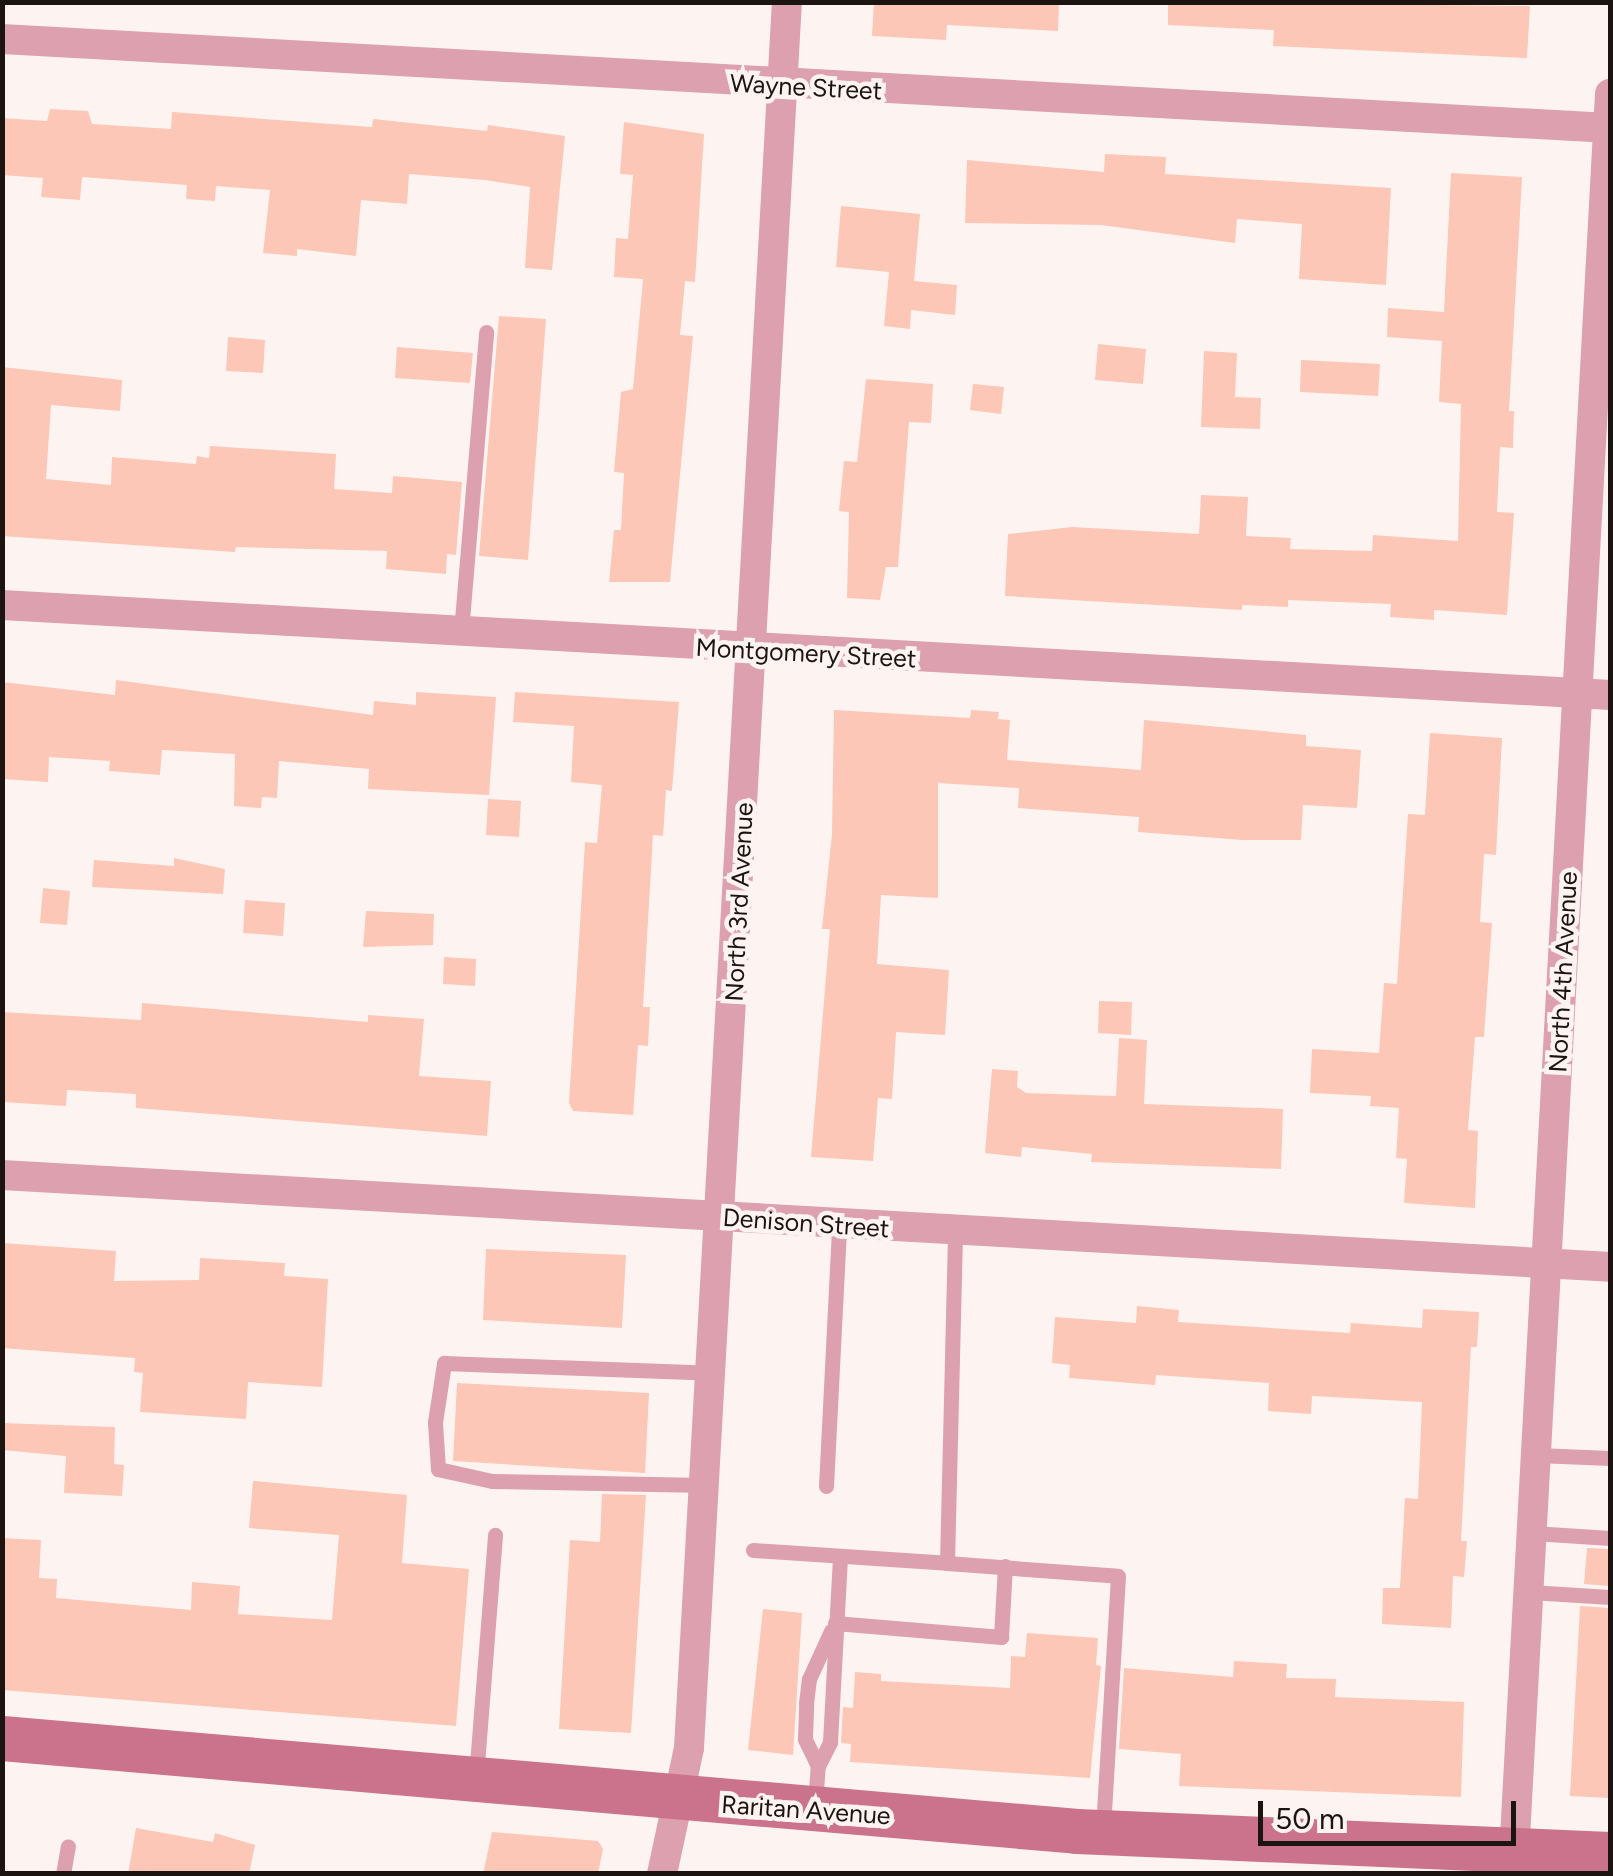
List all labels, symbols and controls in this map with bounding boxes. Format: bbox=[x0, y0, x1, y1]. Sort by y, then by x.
street label: Wayne Street bbox=[729, 68, 883, 106]
street label: Montgomery Street bbox=[695, 632, 917, 674]
street label: North 3rd Avenue bbox=[719, 802, 759, 1002]
street label: North 4th Avenue bbox=[1543, 871, 1583, 1073]
street label: Denison Street bbox=[722, 1202, 890, 1244]
scale bar bbox=[1263, 1781, 1520, 1843]
street label: Raritan Avenue bbox=[720, 1789, 892, 1831]
text: 50 m bbox=[1275, 1800, 1344, 1837]

